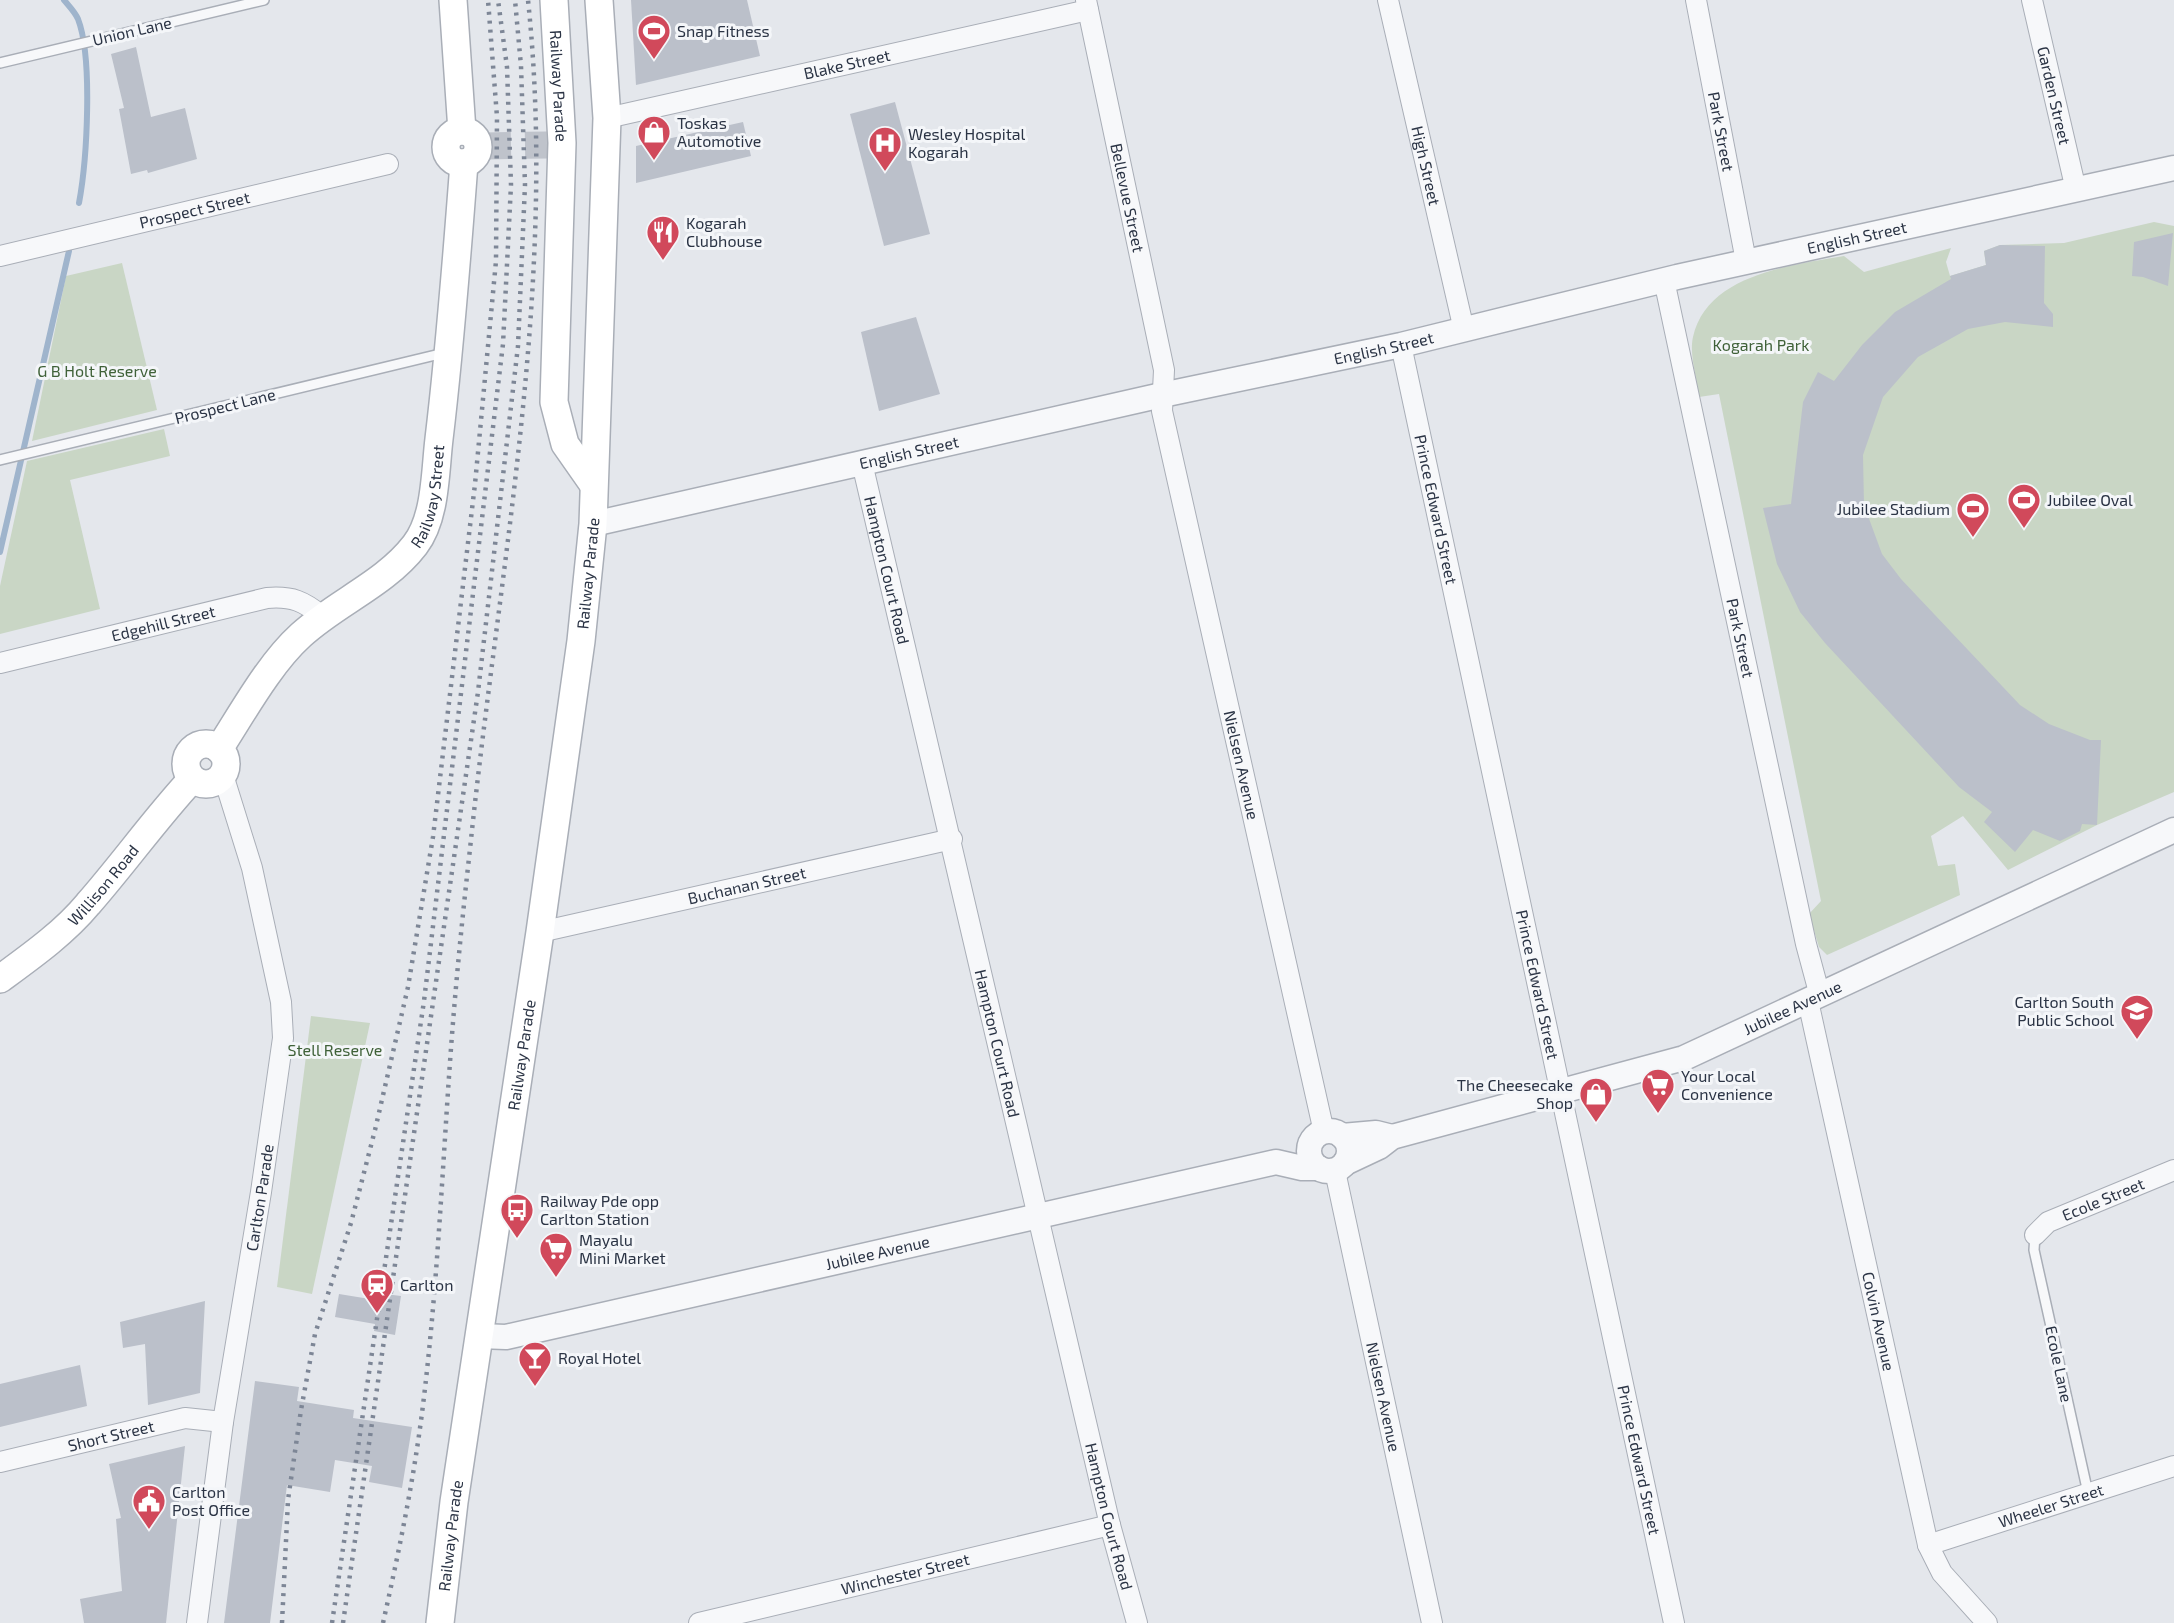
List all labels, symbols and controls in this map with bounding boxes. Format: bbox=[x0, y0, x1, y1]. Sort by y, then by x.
street label: Union Lane bbox=[90, 12, 173, 49]
sports icon: Snap Fitness bbox=[636, 13, 672, 60]
place label: Snap Fitness bbox=[677, 21, 770, 40]
street label: Railway Parade bbox=[547, 29, 572, 142]
street label: Garden Street bbox=[2034, 44, 2075, 146]
street label: Blake Street bbox=[802, 45, 892, 83]
street label: Park Street bbox=[1705, 90, 1739, 173]
place label: Toskas Automotive bbox=[677, 113, 761, 150]
shop icon: Toskas Automotive bbox=[636, 114, 672, 161]
place label: Wesley Hospital Kogarah bbox=[908, 124, 1026, 161]
street label: High Street bbox=[1408, 124, 1445, 207]
hospital icon: Wesley Hospital Kogarah bbox=[867, 125, 903, 172]
street label: Bellevue Street bbox=[1107, 141, 1149, 254]
street label: Prospect Street bbox=[137, 187, 252, 232]
place label: Kogarah Clubhouse bbox=[686, 213, 762, 250]
restaurant icon: Kogarah Clubhouse bbox=[645, 214, 681, 261]
street label: English Street bbox=[1805, 217, 1908, 257]
street label: English Street bbox=[1332, 327, 1435, 368]
park label: Kogarah Park bbox=[1713, 335, 1809, 354]
park label: G B Holt Reserve bbox=[37, 361, 157, 380]
street label: Prospect Lane bbox=[173, 384, 277, 427]
street label: English Street bbox=[857, 431, 960, 472]
street label: Prince Edward Street bbox=[1411, 433, 1462, 586]
street label: Railway Street bbox=[406, 444, 447, 551]
sports icon: Jubilee Oval bbox=[2006, 482, 2042, 529]
place label: Jubilee Oval bbox=[2047, 490, 2133, 509]
sports icon: Jubilee Stadium bbox=[1955, 491, 1991, 538]
street label: Hampton Court Road bbox=[861, 494, 914, 646]
place label: Jubilee Stadium bbox=[1837, 499, 1950, 518]
street label: Railway Parade bbox=[572, 517, 602, 630]
street label: Park Street bbox=[1723, 596, 1759, 679]
street label: Edgehill Street bbox=[109, 601, 217, 645]
street label: Nielsen Avenue bbox=[1221, 708, 1264, 821]
street label: Willison Road bbox=[63, 841, 142, 929]
street label: Buchanan Street bbox=[686, 862, 808, 907]
street label: Prince Edward Street bbox=[1513, 908, 1563, 1061]
street label: Hampton Court Road bbox=[972, 967, 1024, 1119]
street label: Jubilee Avenue bbox=[1740, 976, 1844, 1038]
place label: Carlton South Public School bbox=[2014, 992, 2114, 1029]
school or university icon: Carlton South Public School bbox=[2119, 993, 2155, 1040]
street label: Railway Parade bbox=[503, 998, 539, 1112]
park label: Stell Reserve bbox=[288, 1040, 382, 1059]
place label: Your Local Convenience bbox=[1681, 1066, 1773, 1103]
supermarket icon: Your Local Convenience bbox=[1640, 1067, 1676, 1114]
place label: The Cheesecake Shop bbox=[1457, 1075, 1573, 1112]
shop icon: The Cheesecake Shop bbox=[1578, 1076, 1614, 1123]
street label: Carlton Parade bbox=[241, 1143, 277, 1253]
street label: Ecole Street bbox=[2059, 1173, 2147, 1224]
place label: Railway Pde opp Carlton Station bbox=[540, 1191, 659, 1228]
bus stop icon: Railway Pde opp Carlton Station bbox=[499, 1192, 535, 1239]
place label: Mayalu Mini Market bbox=[579, 1230, 666, 1267]
supermarket icon: Mayalu Mini Market bbox=[538, 1231, 574, 1278]
street label: Jubilee Avenue bbox=[823, 1231, 931, 1273]
station icon: Carlton bbox=[359, 1267, 395, 1314]
street label: Colvin Avenue bbox=[1859, 1270, 1899, 1373]
place label: Carlton bbox=[400, 1275, 453, 1294]
street label: Ecole Lane bbox=[2042, 1324, 2077, 1404]
bar icon: Royal Hotel bbox=[517, 1340, 553, 1387]
street label: Nielsen Avenue bbox=[1363, 1340, 1405, 1453]
place label: Royal Hotel bbox=[558, 1348, 641, 1367]
street label: Prince Edward Street bbox=[1614, 1383, 1665, 1536]
street label: Short Street bbox=[66, 1416, 156, 1455]
street label: Hampton Court Road bbox=[1082, 1441, 1137, 1592]
street label: Railway Parade bbox=[434, 1479, 466, 1592]
street label: Wheeler Street bbox=[1996, 1479, 2106, 1531]
place label: Carlton Post Office bbox=[172, 1482, 250, 1519]
public building icon: Carlton Post Office bbox=[131, 1483, 167, 1530]
street label: Winchester Street bbox=[839, 1549, 971, 1598]

